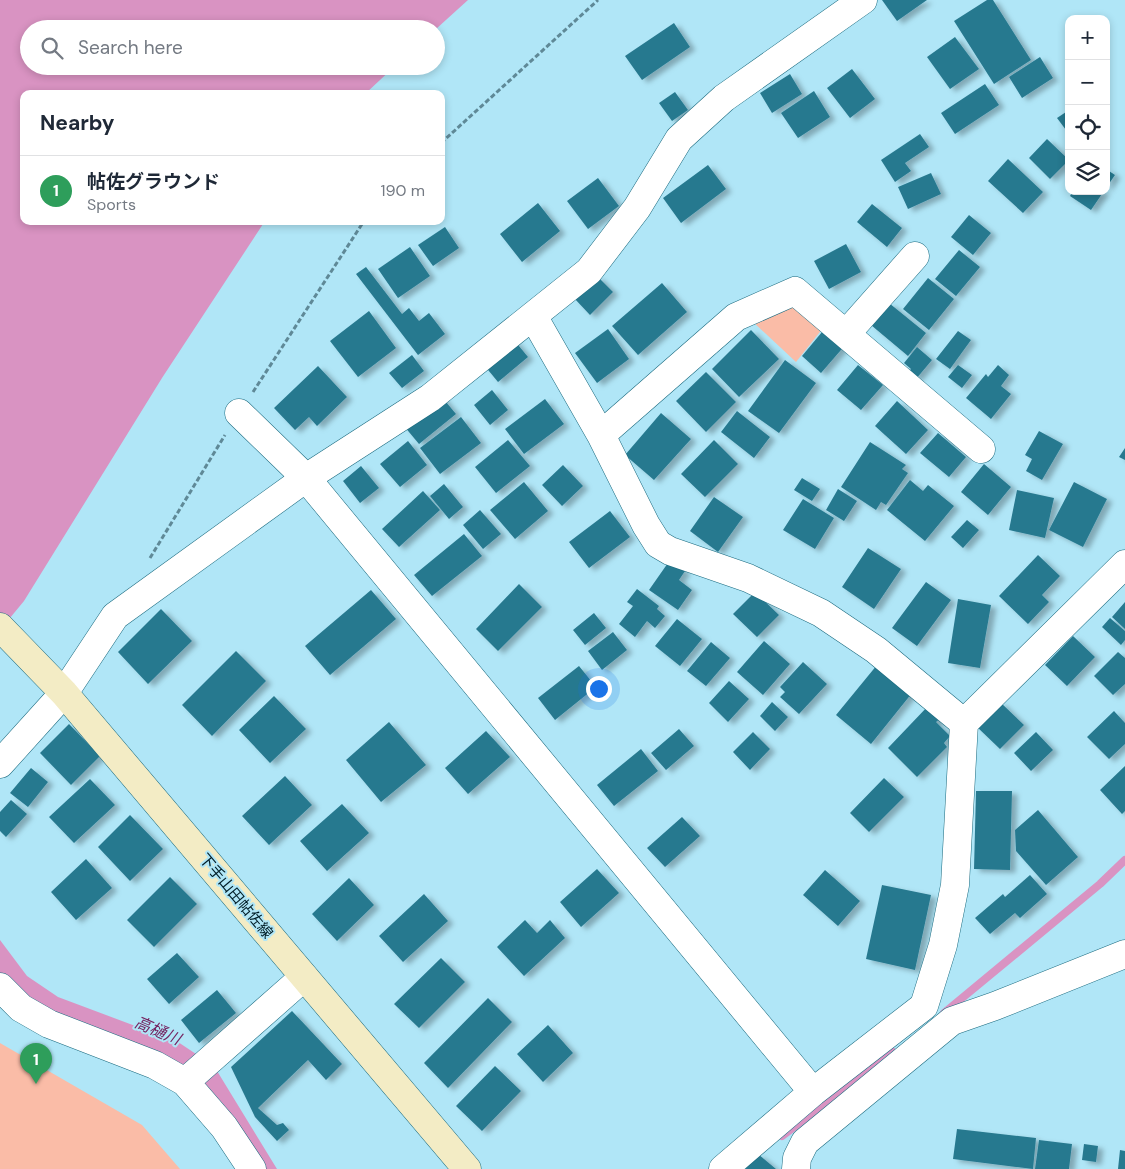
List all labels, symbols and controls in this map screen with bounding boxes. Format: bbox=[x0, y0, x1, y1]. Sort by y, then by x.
map controls bbox=[1065, 15, 1110, 195]
button: + bbox=[1065, 15, 1110, 60]
search box bbox=[20, 20, 445, 75]
icon: search bbox=[38, 34, 66, 62]
text: Search here bbox=[78, 35, 183, 60]
button: − bbox=[1065, 60, 1110, 105]
button: locate bbox=[1065, 105, 1110, 150]
text: Nearby bbox=[40, 109, 114, 137]
button: layers bbox=[1065, 150, 1110, 195]
text: 帖佐グラウンド bbox=[87, 169, 220, 194]
text: 1 bbox=[53, 180, 59, 201]
text: 190 m bbox=[381, 180, 425, 201]
text: Sports bbox=[87, 194, 136, 215]
your location bbox=[586, 676, 612, 702]
street label: 下手山田帖佐線 bbox=[195, 849, 277, 943]
water label: 高樋川 bbox=[132, 1011, 186, 1050]
pin: 1 bbox=[20, 1043, 52, 1084]

